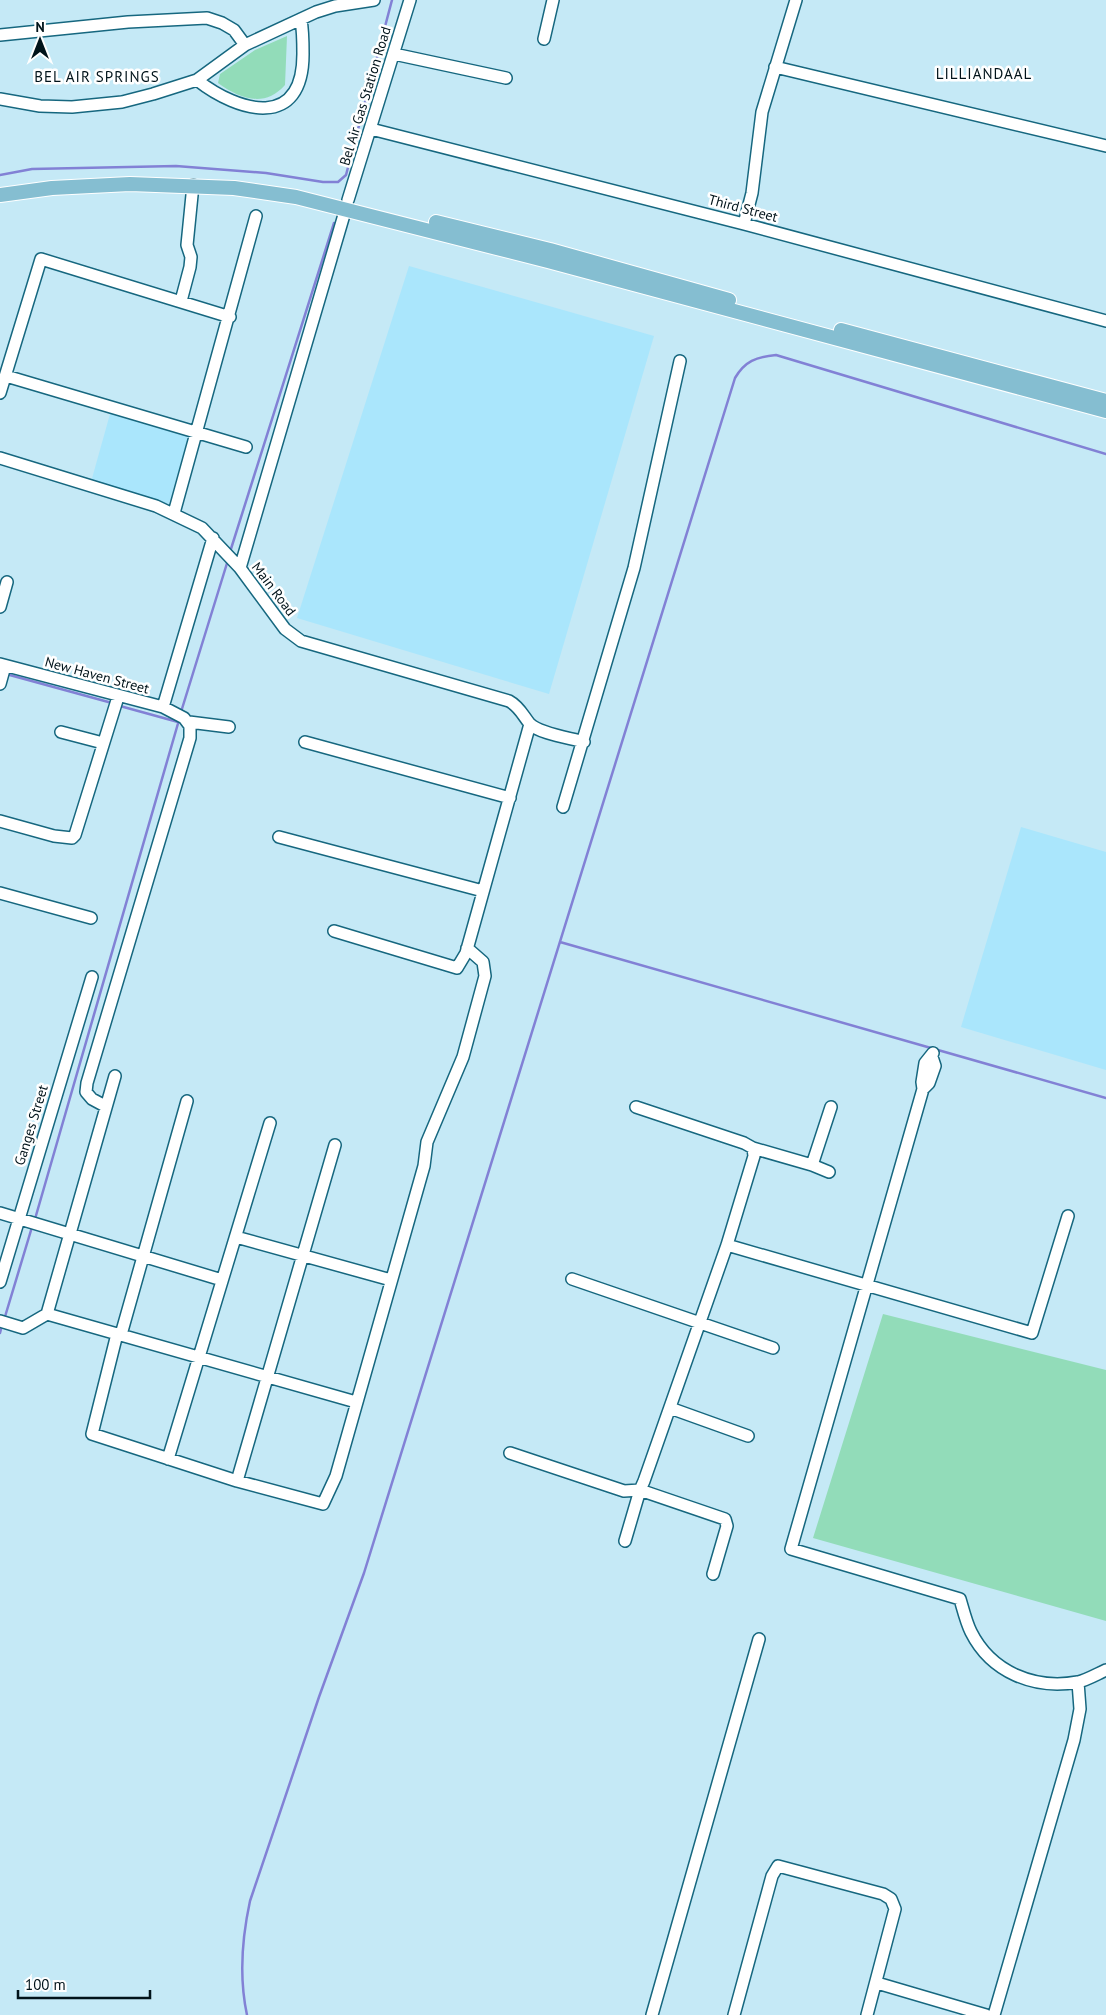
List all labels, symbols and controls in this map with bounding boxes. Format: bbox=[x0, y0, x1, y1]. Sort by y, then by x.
north arrow bbox=[15, 15, 65, 65]
text: N bbox=[35, 18, 45, 36]
street label: Bel Air Gas Station Road bbox=[335, 24, 395, 168]
district label: LILLIANDAAL bbox=[936, 64, 1032, 83]
district label: BEL AIR SPRINGS bbox=[34, 67, 160, 86]
street label: Third Street bbox=[706, 190, 780, 226]
street label: Main Road bbox=[248, 559, 300, 619]
street label: New Haven Street bbox=[43, 652, 151, 698]
street label: Ganges Street bbox=[10, 1082, 52, 1167]
scale bar bbox=[18, 1968, 150, 2000]
text: 100 m bbox=[25, 1975, 66, 1994]

